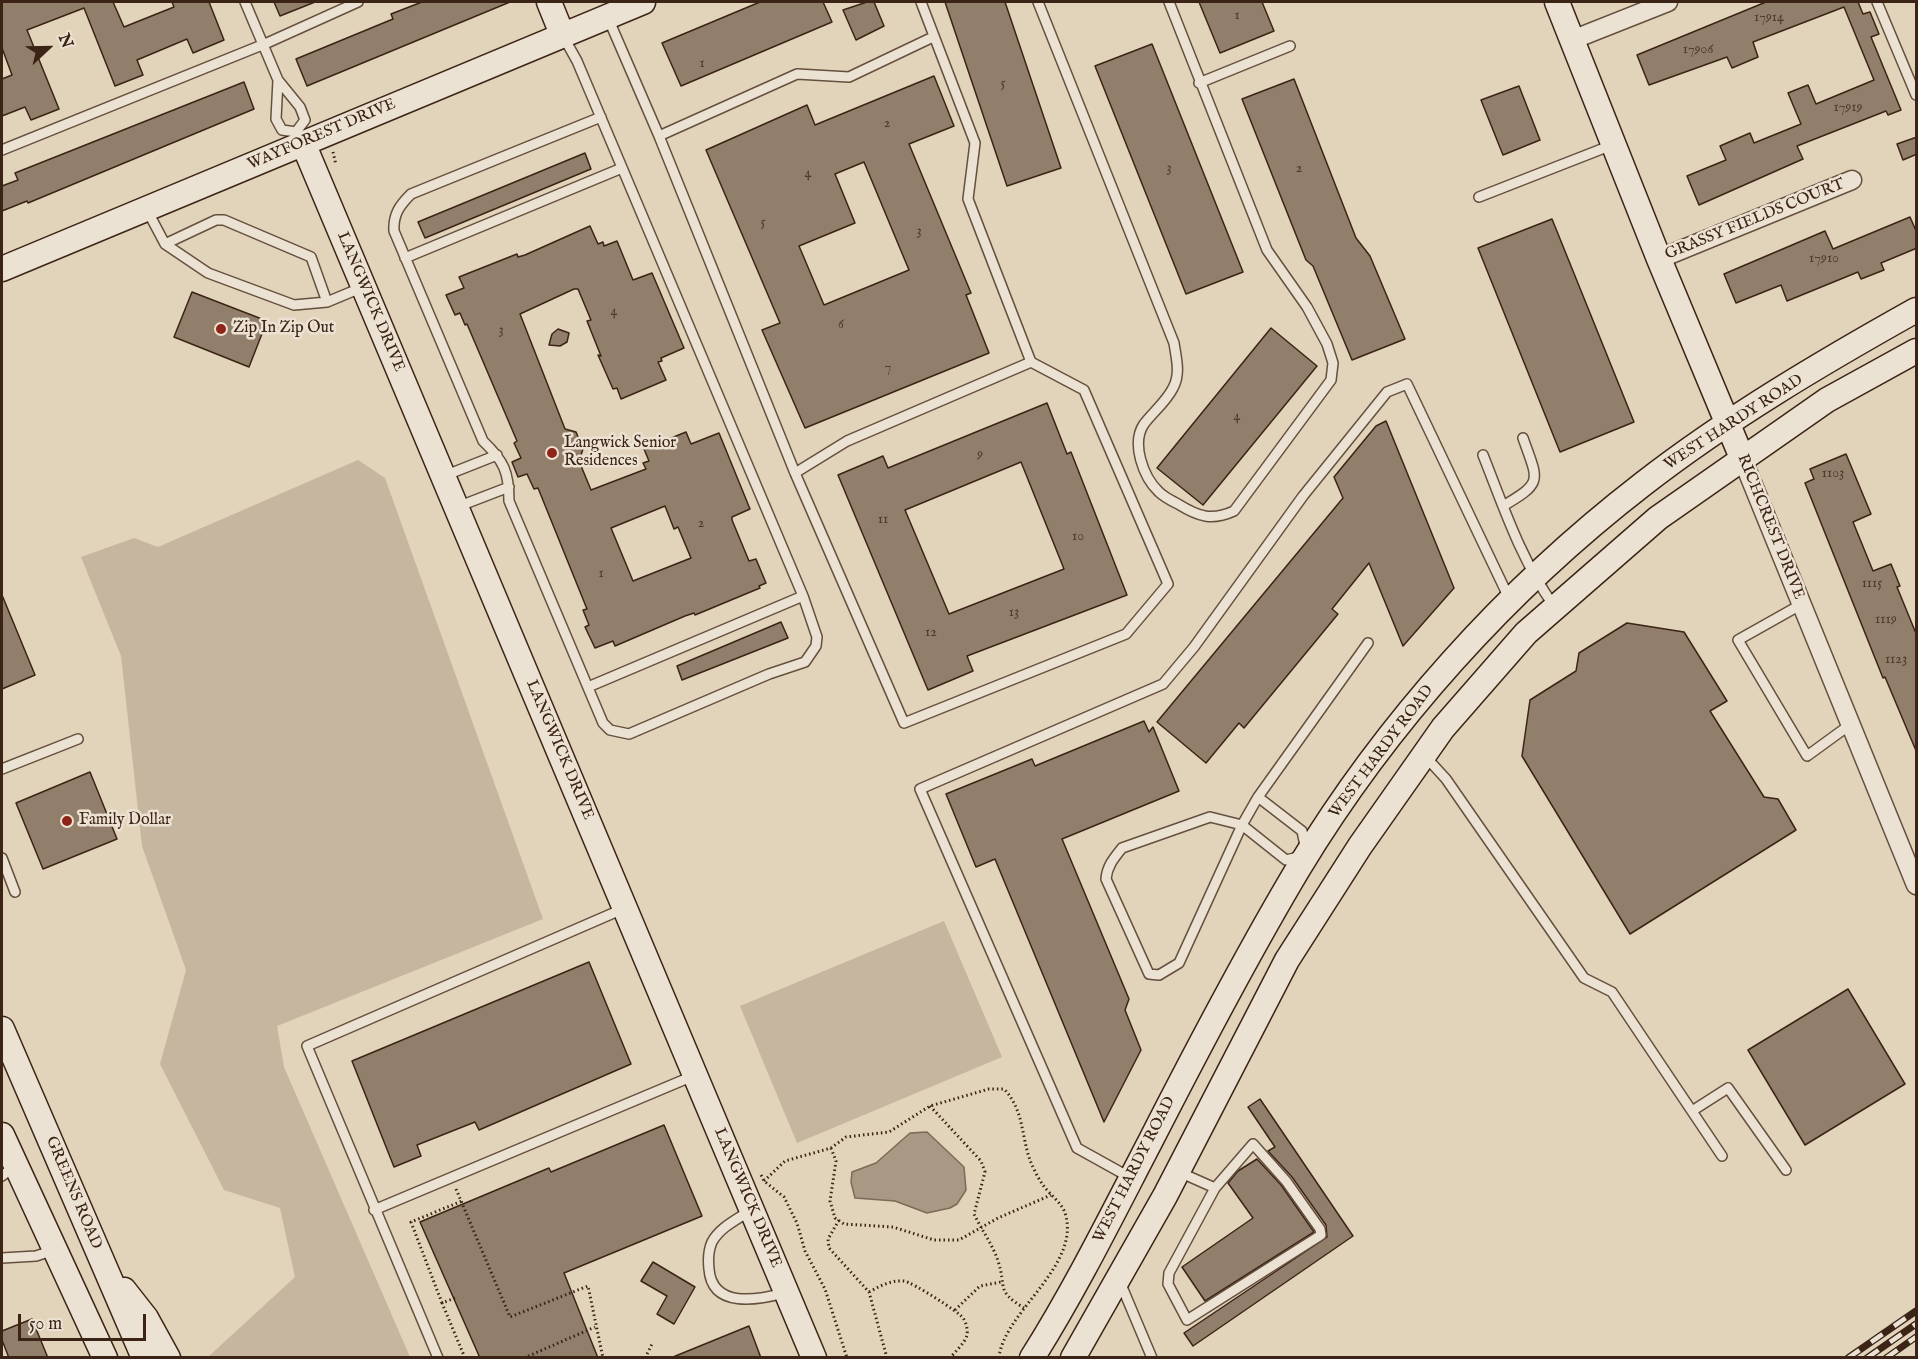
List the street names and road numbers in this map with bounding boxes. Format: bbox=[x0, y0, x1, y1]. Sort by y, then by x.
street label: WAYFOREST DRIVE bbox=[245, 95, 399, 175]
street label: GRASSY FIELDS COURT bbox=[1662, 175, 1848, 265]
street label: LANGWICK DRIVE bbox=[332, 229, 408, 375]
street label: WEST HARDY ROAD bbox=[1661, 371, 1807, 475]
street label: RICHCREST DRIVE bbox=[1732, 452, 1808, 602]
street label: LANGWICK DRIVE bbox=[521, 677, 597, 823]
street label: WEST HARDY ROAD bbox=[1326, 682, 1438, 822]
street label: WEST HARDY ROAD bbox=[1090, 1094, 1180, 1246]
street label: LANGWICK DRIVE bbox=[709, 1125, 785, 1271]
street label: GREENS ROAD bbox=[41, 1134, 105, 1252]

